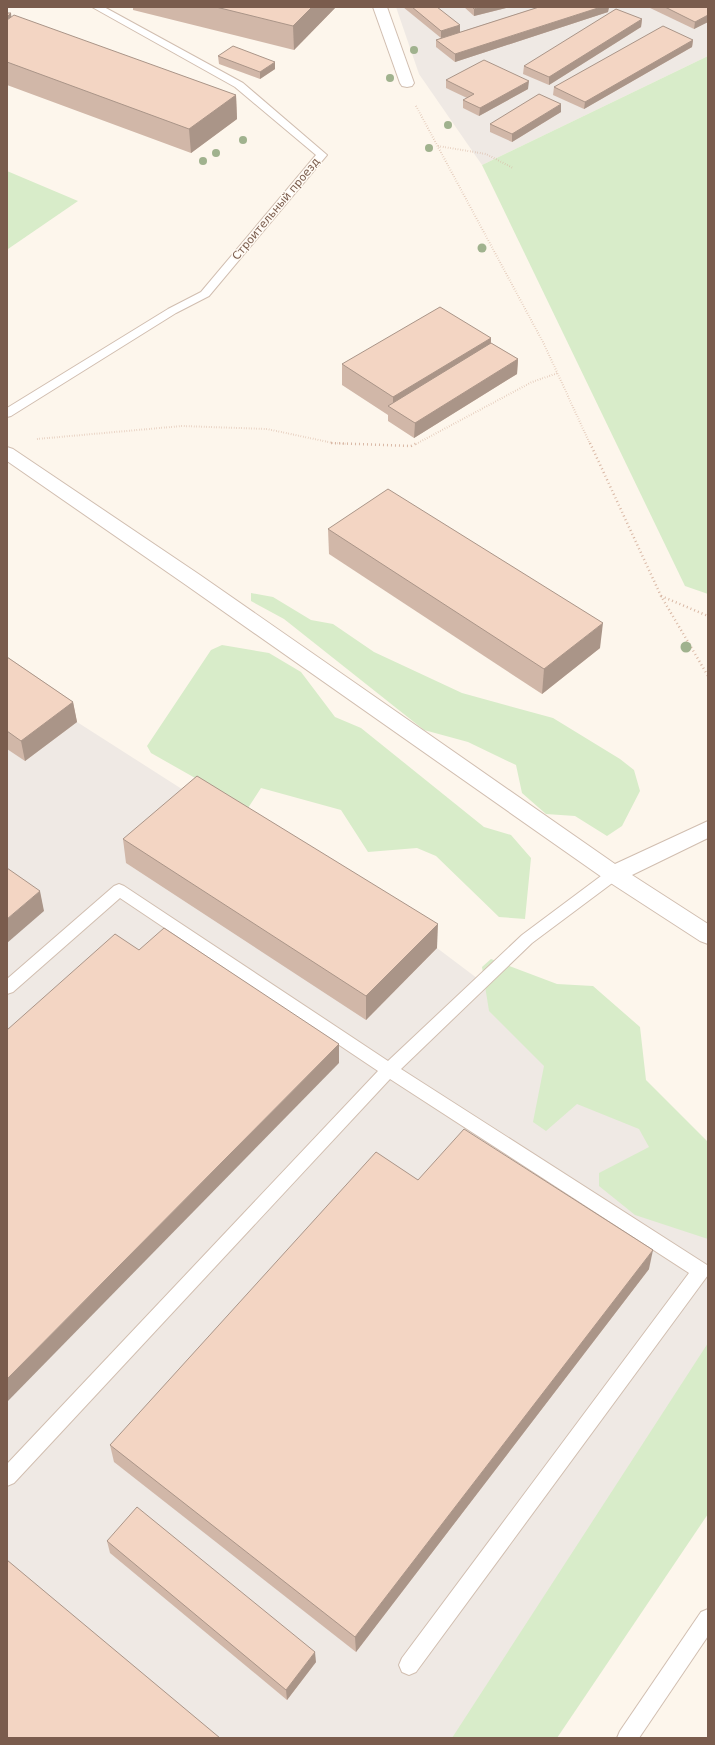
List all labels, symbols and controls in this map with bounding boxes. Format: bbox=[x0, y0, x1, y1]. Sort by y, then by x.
street label: Строительный проезд bbox=[229, 155, 323, 263]

